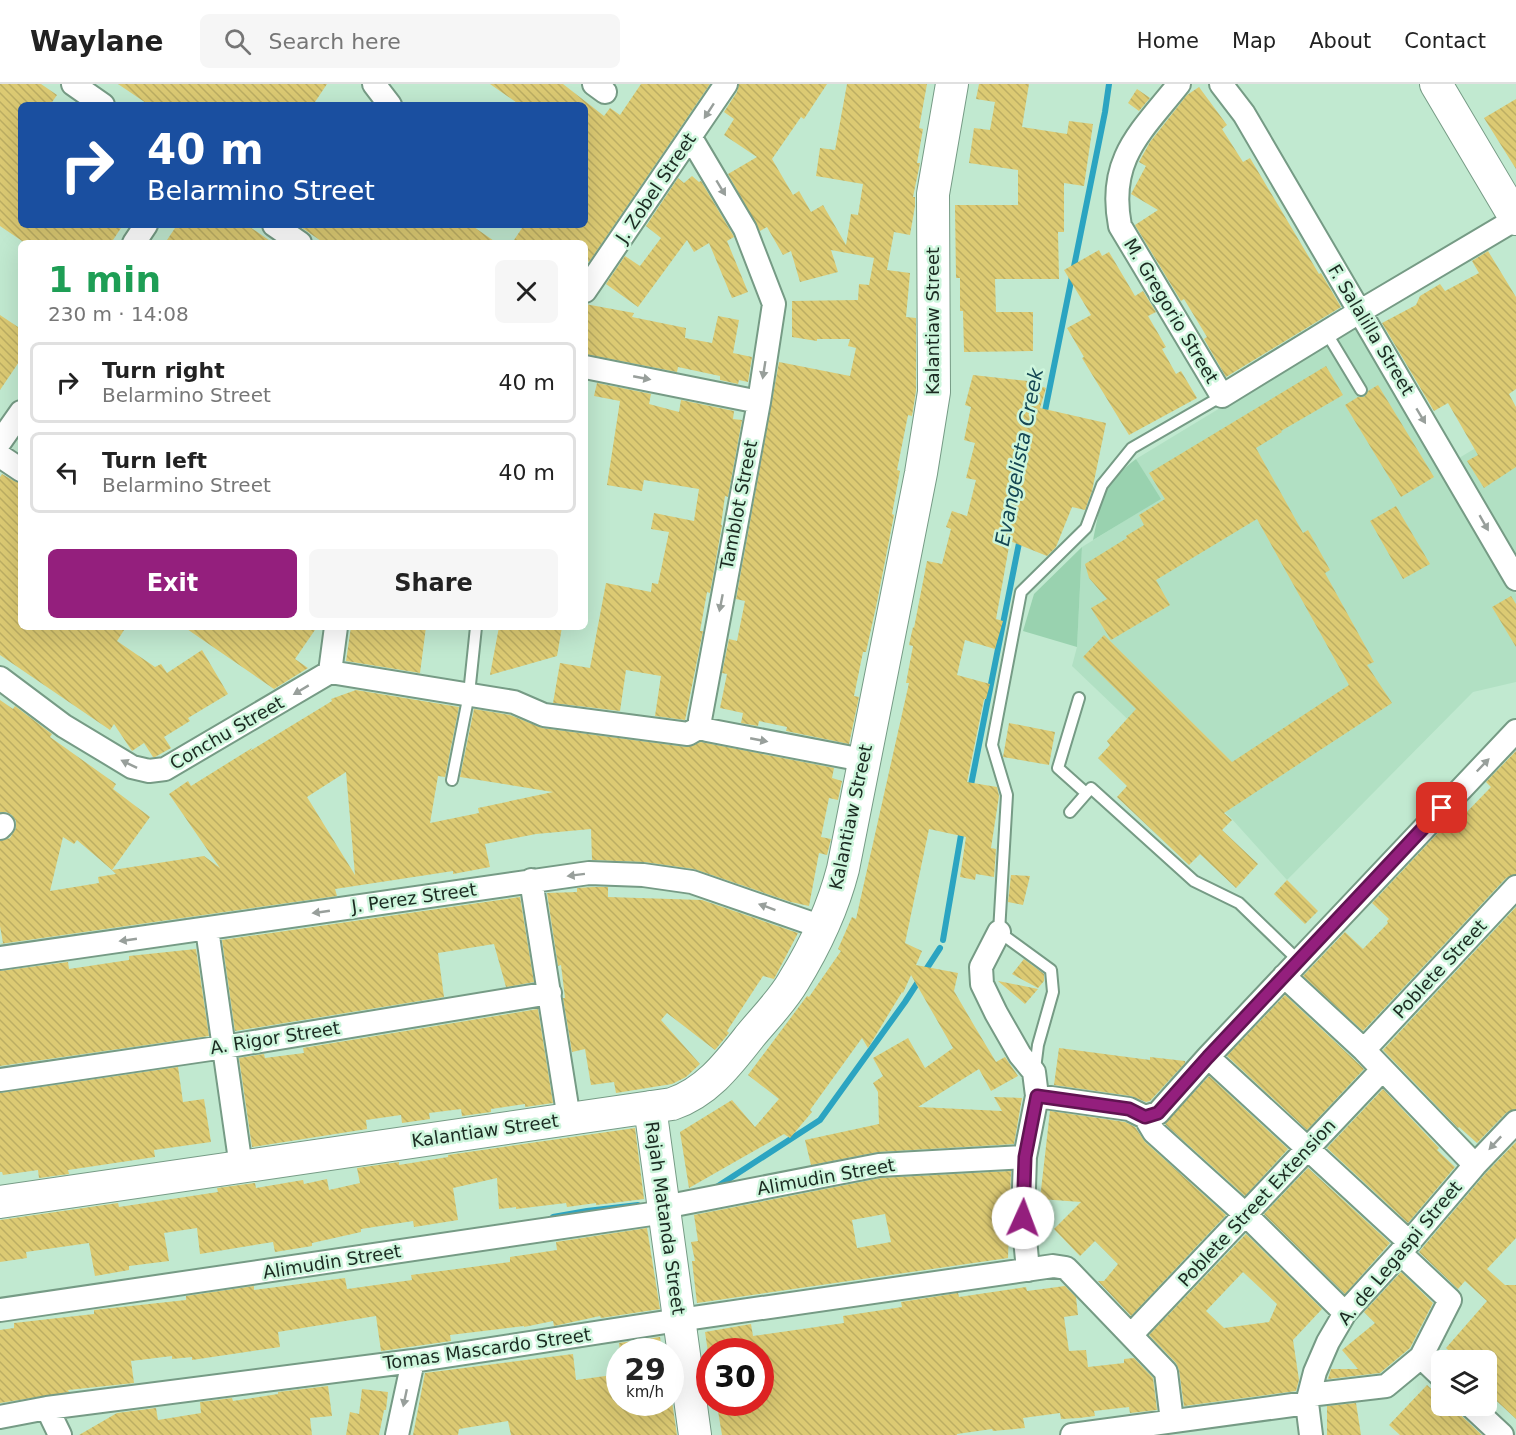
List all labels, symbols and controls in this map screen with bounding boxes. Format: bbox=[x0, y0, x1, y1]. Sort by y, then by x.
search box bbox=[200, 14, 620, 68]
text: Waylane bbox=[30, 25, 164, 58]
icon: search bbox=[221, 25, 254, 58]
text: Search here bbox=[269, 29, 401, 54]
text: Home bbox=[1137, 29, 1199, 53]
text: Map bbox=[1232, 29, 1276, 53]
text: About bbox=[1309, 29, 1371, 53]
text: Contact bbox=[1404, 29, 1486, 53]
one-way arrow bbox=[703, 103, 714, 119]
text: 40 m bbox=[147, 125, 264, 174]
icon: right bbox=[48, 126, 126, 204]
street label: J. Zobel Street bbox=[611, 129, 700, 247]
text: Belarmino Street bbox=[147, 175, 375, 206]
one-way arrow bbox=[715, 180, 726, 196]
street label: M. Gregorio Street bbox=[1120, 234, 1223, 387]
street label: Kalantiaw Street bbox=[922, 247, 943, 395]
text: 1 min bbox=[48, 259, 161, 300]
button: close bbox=[495, 260, 558, 323]
street label: F. Salalilla Street bbox=[1324, 261, 1419, 399]
text: 230 m · 14:08 bbox=[48, 302, 189, 326]
text: Turn right bbox=[102, 358, 225, 383]
one-way arrow bbox=[759, 361, 768, 380]
water label: Evangelista Creek bbox=[990, 365, 1048, 548]
icon: right bbox=[51, 366, 84, 399]
text: 40 m bbox=[499, 370, 555, 395]
one-way arrow bbox=[633, 374, 652, 383]
text: Belarmino Street bbox=[102, 383, 271, 407]
one-way arrow bbox=[1416, 408, 1427, 424]
street label: Tamblot Street bbox=[715, 438, 761, 572]
text: Turn left bbox=[102, 448, 207, 473]
icon: left bbox=[51, 456, 84, 489]
text: 40 m bbox=[499, 460, 555, 485]
text: Belarmino Street bbox=[102, 473, 271, 497]
one-way arrow bbox=[1478, 514, 1488, 531]
button: Exit bbox=[48, 549, 297, 618]
button: Share bbox=[309, 549, 558, 618]
one-way arrow bbox=[716, 594, 725, 613]
one-way arrow bbox=[293, 684, 309, 695]
street label: Conchu Street bbox=[166, 691, 287, 774]
one-way arrow bbox=[749, 736, 768, 745]
street label: Kalantiaw Street bbox=[825, 742, 876, 892]
one-way arrow bbox=[121, 759, 138, 768]
one-way arrow bbox=[1476, 759, 1490, 773]
pin bbox=[1416, 782, 1467, 833]
icon: arrive bbox=[1425, 791, 1458, 824]
one-way arrow bbox=[567, 870, 586, 879]
street label: J. Perez Street bbox=[349, 878, 478, 917]
one-way arrow bbox=[758, 901, 776, 911]
one-way arrow bbox=[312, 907, 331, 916]
street label: Poblete Street bbox=[1389, 915, 1491, 1022]
one-way arrow bbox=[119, 935, 138, 944]
street label: A. Rigor Street bbox=[208, 1017, 341, 1058]
street label: Kalantiaw Street bbox=[410, 1110, 560, 1151]
street label: Poblete Street Extension bbox=[1173, 1115, 1340, 1291]
street label: Rajah Matanda Street bbox=[642, 1120, 689, 1316]
one-way arrow bbox=[1489, 1136, 1503, 1150]
street label: Alimudin Street bbox=[755, 1154, 896, 1199]
street label: A. de Legaspi Street bbox=[1333, 1177, 1466, 1329]
position arrow bbox=[991, 1186, 1055, 1250]
street label: Alimudin Street bbox=[261, 1240, 402, 1283]
street label: Tomas Mascardo Street bbox=[381, 1324, 592, 1374]
speed limit sign: 30 bbox=[696, 1338, 774, 1416]
map controls bbox=[1431, 1350, 1497, 1416]
button: layers bbox=[1431, 1350, 1497, 1416]
text: 29 bbox=[624, 1352, 666, 1387]
text: km/h bbox=[626, 1383, 664, 1401]
one-way arrow bbox=[400, 1389, 409, 1408]

